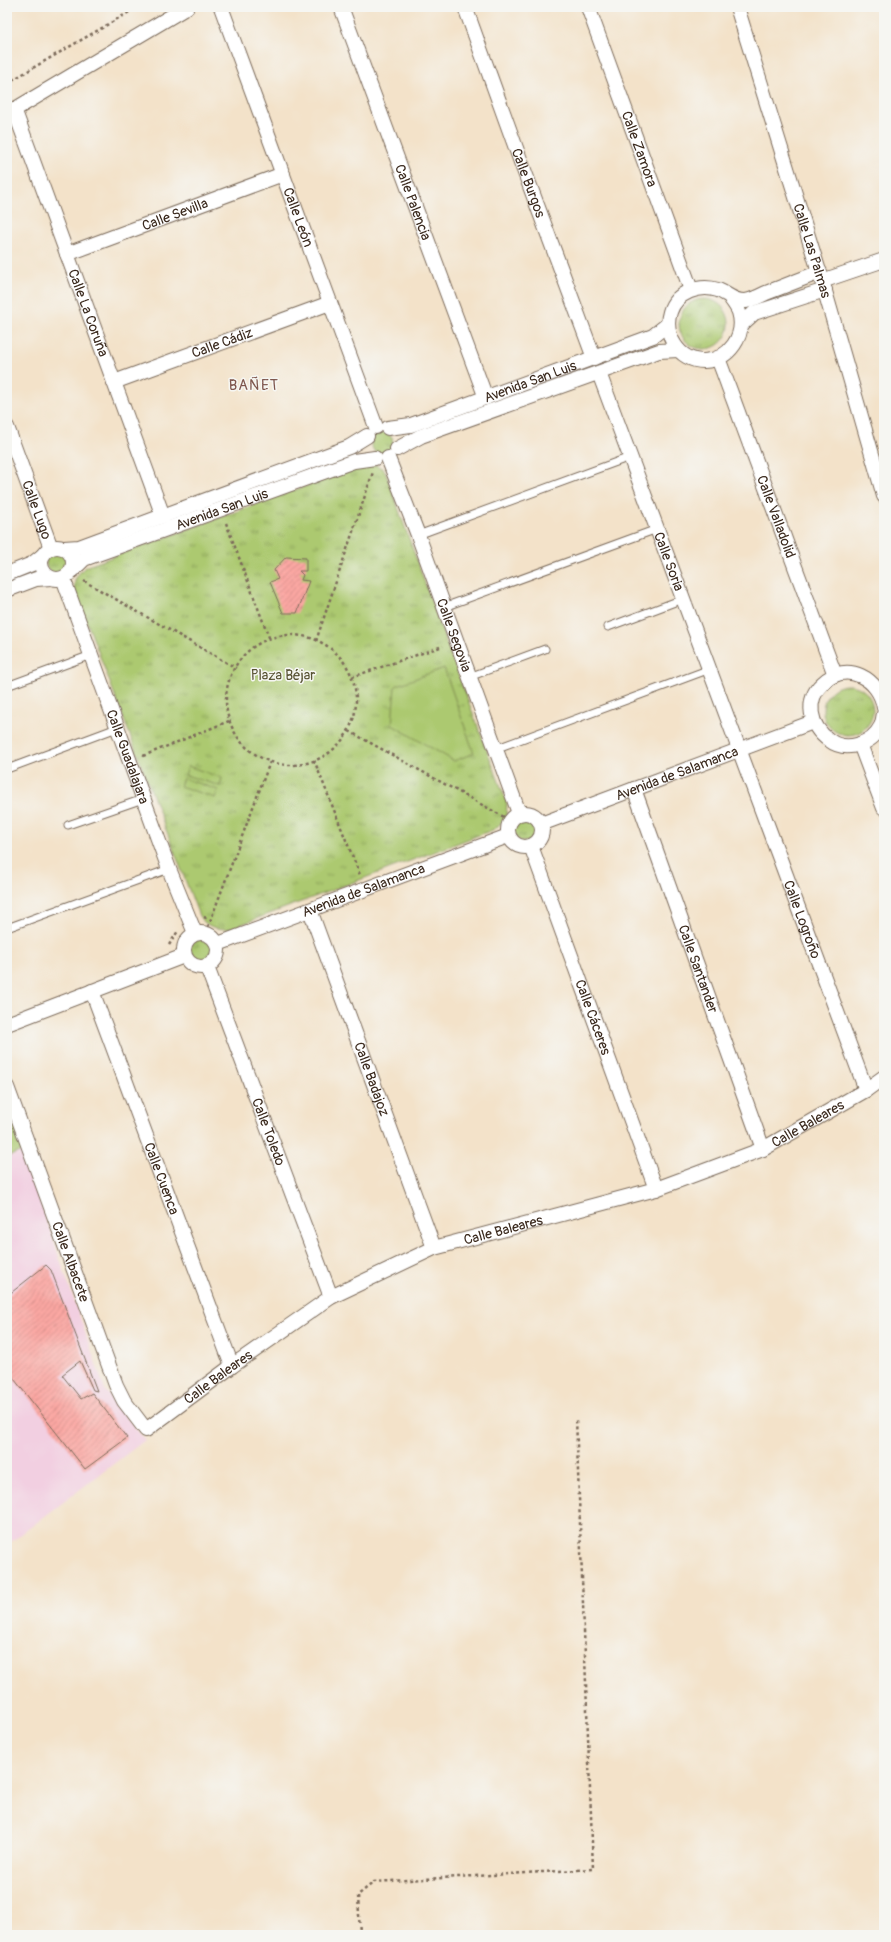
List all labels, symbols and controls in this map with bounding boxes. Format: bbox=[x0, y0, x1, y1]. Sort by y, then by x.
street label: Calle Zamora bbox=[618, 109, 661, 189]
street label: Calle Burgos bbox=[508, 146, 550, 220]
street label: Calle Palencia bbox=[392, 162, 435, 242]
street label: Calle León bbox=[280, 185, 317, 249]
street label: Calle Sevilla bbox=[140, 194, 210, 234]
street label: Calle Las Palmas bbox=[790, 201, 835, 300]
street label: Calle La Coruña bbox=[65, 267, 112, 359]
street label: Calle Cádiz bbox=[189, 324, 255, 361]
street label: Avenida San Luis bbox=[482, 356, 579, 406]
district label: BAÑET bbox=[229, 376, 279, 395]
street label: Calle Valladolid bbox=[754, 473, 800, 560]
street label: Calle Lugo bbox=[19, 478, 56, 542]
street label: Avenida San Luis bbox=[173, 484, 271, 534]
street label: Calle Soria bbox=[650, 530, 688, 593]
street label: Calle Segovia bbox=[433, 596, 475, 674]
park label: Plaza Béjar bbox=[251, 667, 315, 684]
street label: Calle Guadalajara bbox=[103, 707, 153, 806]
street label: Avenida de Salamanca bbox=[613, 742, 740, 804]
street label: Avenida de Salamanca bbox=[300, 859, 427, 920]
street label: Calle Logroño bbox=[780, 878, 825, 961]
street label: Calle Santander bbox=[675, 922, 722, 1015]
street label: Calle Cáceres bbox=[572, 977, 615, 1058]
street label: Calle Badajoz bbox=[351, 1040, 393, 1118]
street label: Calle Toledo bbox=[248, 1096, 289, 1168]
street label: Calle Baleares bbox=[768, 1096, 848, 1151]
street label: Calle Cuenca bbox=[141, 1140, 183, 1217]
street label: Calle Baleares bbox=[462, 1211, 545, 1248]
street label: Calle Albacete bbox=[48, 1219, 93, 1304]
street label: Calle Baleares bbox=[180, 1346, 256, 1408]

